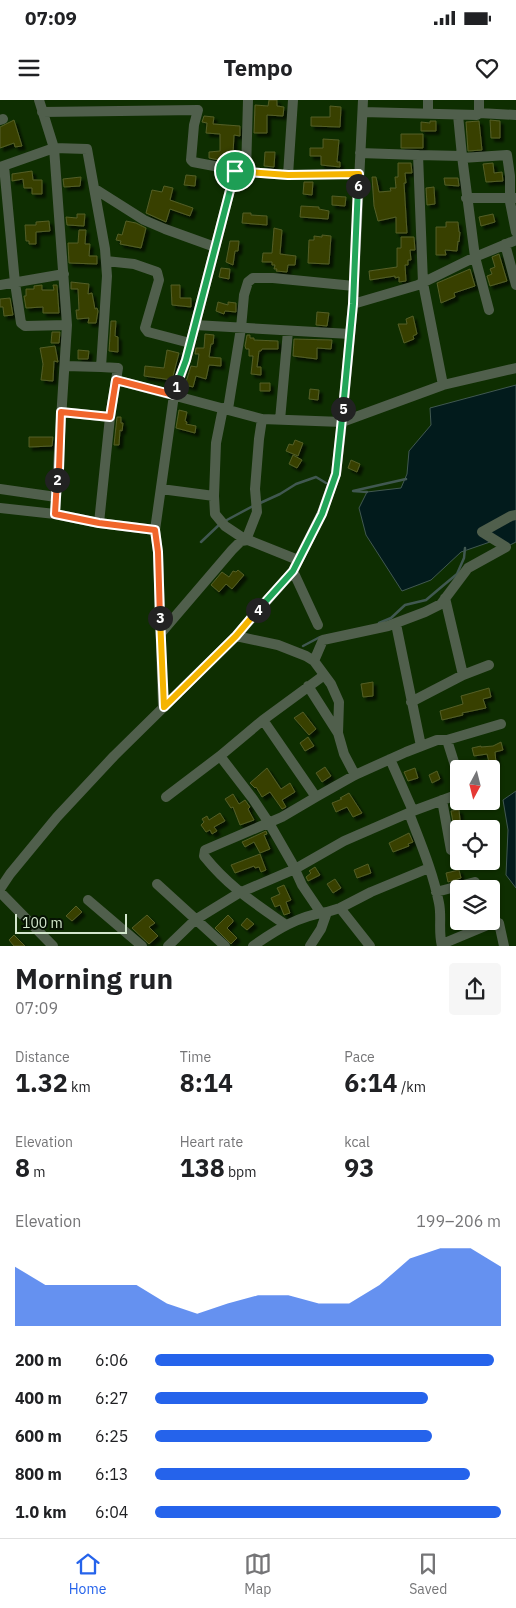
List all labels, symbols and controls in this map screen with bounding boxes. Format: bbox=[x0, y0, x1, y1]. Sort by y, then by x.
text: 07:09 bbox=[25, 6, 77, 30]
text: Tempo bbox=[223, 53, 293, 82]
icon: menu bbox=[15, 54, 43, 82]
icon: heart bbox=[473, 54, 501, 82]
pin bbox=[214, 150, 256, 192]
icon: arrive bbox=[221, 157, 249, 185]
pin: 6 bbox=[346, 174, 370, 198]
text: 6 bbox=[354, 177, 363, 195]
pin: 1 bbox=[164, 374, 188, 400]
text: 1 bbox=[172, 378, 181, 396]
pin: 5 bbox=[330, 396, 356, 422]
text: 5 bbox=[339, 400, 348, 418]
pin: 2 bbox=[44, 468, 70, 492]
text: 2 bbox=[53, 471, 62, 489]
pin: 4 bbox=[246, 598, 270, 622]
text: 4 bbox=[254, 601, 263, 619]
pin: 3 bbox=[148, 606, 172, 630]
text: 3 bbox=[156, 609, 165, 627]
north arrow bbox=[450, 760, 500, 810]
map controls bbox=[450, 760, 500, 930]
button: locate bbox=[450, 820, 500, 870]
button: layers bbox=[450, 880, 500, 930]
scale bar bbox=[15, 911, 128, 934]
text: 100 m bbox=[22, 914, 63, 932]
text: Morning run bbox=[15, 960, 173, 997]
button: share bbox=[449, 963, 501, 1015]
text: 07:09 bbox=[15, 998, 58, 1018]
text: Distance bbox=[15, 1048, 70, 1066]
text: Time bbox=[180, 1048, 211, 1066]
text: Pace bbox=[344, 1048, 375, 1066]
text: 1.32 bbox=[15, 1066, 68, 1099]
text: 8:14 bbox=[180, 1066, 233, 1099]
text: 6:14 bbox=[344, 1066, 398, 1099]
text: km bbox=[68, 1078, 91, 1096]
text: /km bbox=[398, 1078, 426, 1096]
text: Elevation bbox=[15, 1133, 73, 1151]
text: Heart rate bbox=[180, 1133, 243, 1151]
text: kcal bbox=[344, 1133, 370, 1151]
text: 8 bbox=[15, 1151, 30, 1184]
text: 138 bbox=[180, 1151, 225, 1184]
text: 93 bbox=[344, 1151, 374, 1184]
text: m bbox=[30, 1163, 46, 1181]
text: bpm bbox=[225, 1163, 256, 1181]
text: Elevation bbox=[15, 1211, 81, 1231]
text: 199–206 m bbox=[416, 1211, 501, 1231]
text: 200 m bbox=[15, 1350, 62, 1370]
text: 6:06 bbox=[95, 1350, 128, 1370]
text: 400 m bbox=[15, 1388, 62, 1408]
text: 6:27 bbox=[95, 1388, 128, 1408]
text: 600 m bbox=[15, 1426, 62, 1446]
text: 6:25 bbox=[95, 1426, 128, 1446]
text: 800 m bbox=[15, 1464, 62, 1484]
text: 6:13 bbox=[95, 1464, 128, 1484]
text: 1.0 km bbox=[15, 1502, 66, 1522]
text: 6:04 bbox=[95, 1502, 128, 1522]
tab: Home bbox=[69, 1550, 106, 1598]
tab: Map bbox=[244, 1550, 272, 1598]
tab: Saved bbox=[409, 1550, 447, 1598]

